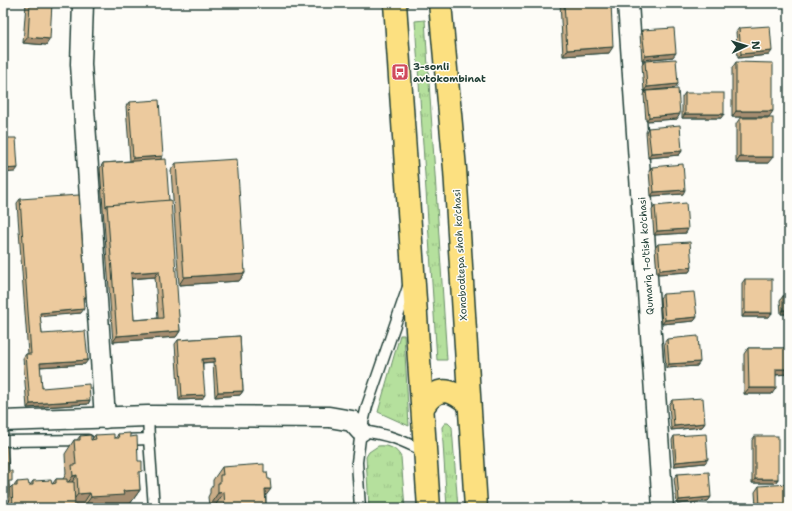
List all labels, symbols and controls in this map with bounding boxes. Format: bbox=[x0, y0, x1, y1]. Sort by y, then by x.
north arrow bbox=[726, 26, 766, 66]
text: N bbox=[748, 40, 763, 50]
place label: 3-sonli avtokombinat bbox=[413, 60, 486, 85]
bus stop icon: 3-sonli avtokombinat bbox=[390, 62, 410, 82]
street label: Xonobodtepa shoh ko'chasi bbox=[450, 189, 470, 321]
street label: Qumariq 1-o'tish ko'chasi bbox=[635, 196, 657, 316]

